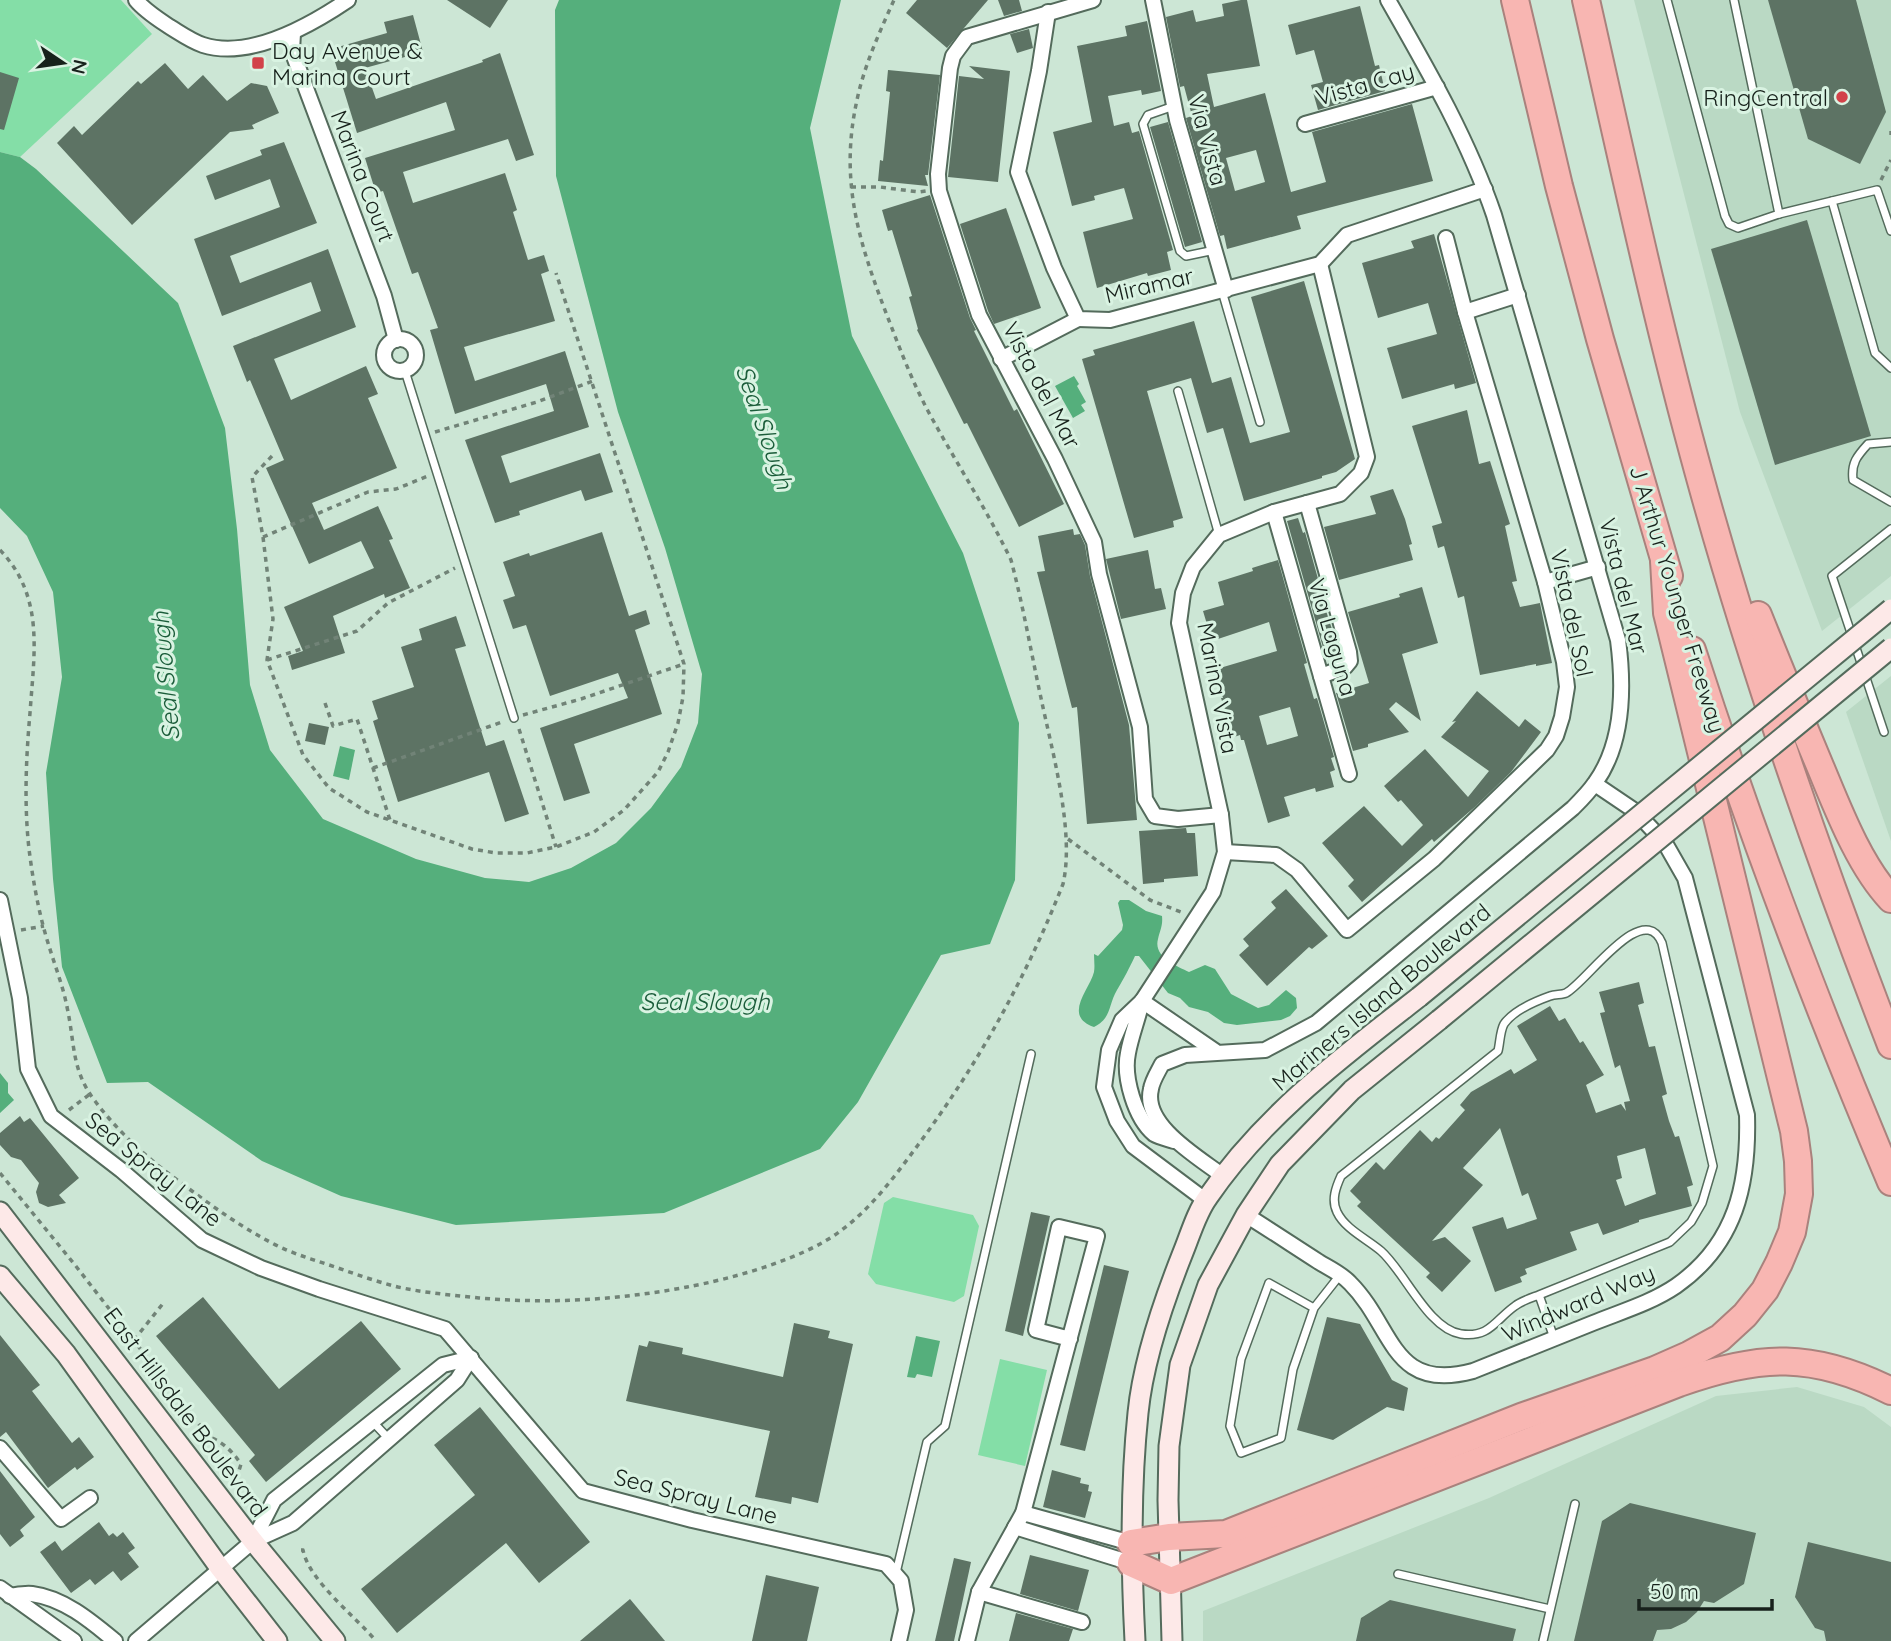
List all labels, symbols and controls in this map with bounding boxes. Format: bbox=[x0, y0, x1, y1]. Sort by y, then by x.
north arrow bbox=[28, 28, 98, 98]
place label: Day Avenue & Marina Court bbox=[272, 36, 423, 91]
marker: Day Avenue & Marina Court bbox=[250, 55, 266, 71]
street label: Vista Cay bbox=[1312, 56, 1418, 112]
text: N bbox=[66, 57, 93, 76]
place label: RingCentral bbox=[1703, 83, 1828, 112]
marker: RingCentral bbox=[1834, 89, 1850, 105]
street label: Via Vista bbox=[1182, 91, 1234, 189]
street label: Marina Court bbox=[325, 106, 401, 246]
street label: Miramar bbox=[1102, 261, 1196, 309]
street label: Vista del Mar bbox=[996, 317, 1088, 453]
water label: Seal Slough bbox=[730, 361, 800, 493]
street label: J Arthur Younger Freeway bbox=[1623, 462, 1733, 736]
street label: Vista del Mar bbox=[1593, 515, 1655, 657]
street label: Vista del Sol bbox=[1544, 547, 1600, 679]
street label: Via Laguna bbox=[1302, 575, 1364, 699]
water label: Seal Slough bbox=[144, 610, 186, 742]
street label: Marina Vista bbox=[1191, 620, 1245, 756]
street label: Mariners Island Boulevard bbox=[1266, 897, 1496, 1097]
water label: Seal Slough bbox=[640, 986, 770, 1016]
street label: Sea Spray Lane bbox=[80, 1105, 228, 1233]
street label: Windward Way bbox=[1497, 1258, 1659, 1348]
street label: East Hillsdale Boulevard bbox=[98, 1301, 274, 1523]
street label: Sea Spray Lane bbox=[611, 1462, 781, 1530]
scale bar bbox=[1639, 1568, 1772, 1612]
text: 50 m bbox=[1650, 1578, 1699, 1604]

